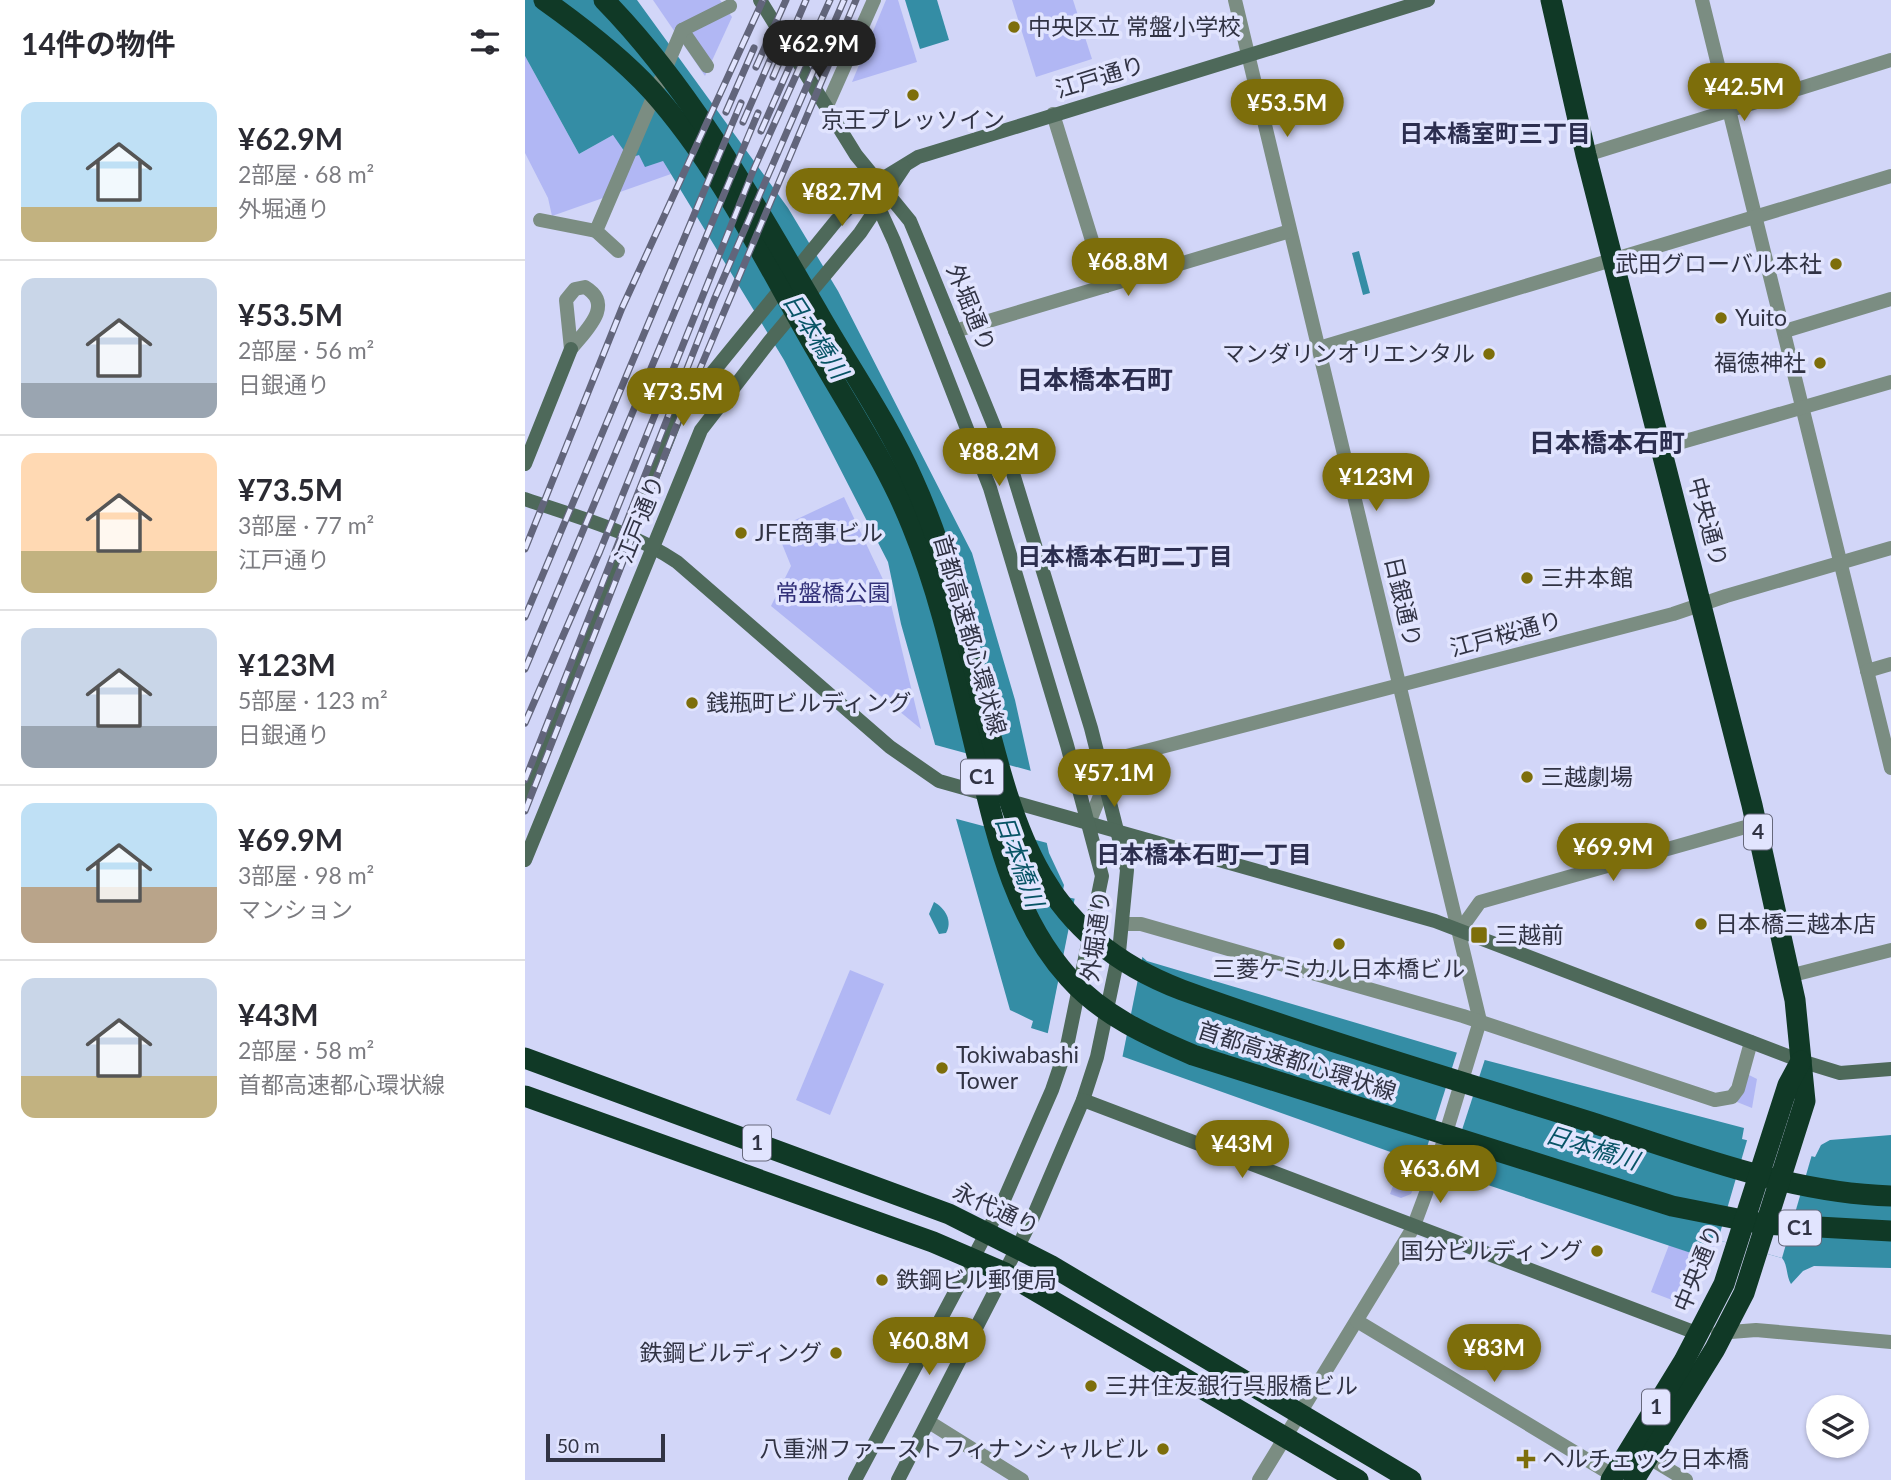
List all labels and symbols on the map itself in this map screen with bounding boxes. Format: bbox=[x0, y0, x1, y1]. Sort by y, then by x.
place label: 中央区立 常盤小学校 bbox=[1028, 12, 1241, 40]
marker: 中央区立 常盤小学校 bbox=[1006, 19, 1022, 35]
pin: ¥62.9M bbox=[762, 20, 876, 80]
street label: 江戸通り bbox=[1052, 49, 1148, 103]
pin: ¥42.5M bbox=[1687, 64, 1801, 123]
pin: ¥53.5M bbox=[1230, 80, 1344, 139]
marker: 京王プレッソイン bbox=[905, 87, 921, 103]
place label: 京王プレッソイン bbox=[821, 105, 1005, 133]
district label: 日本橋室町三丁目 bbox=[1399, 118, 1591, 147]
pin: ¥82.7M bbox=[785, 168, 899, 228]
pin: ¥68.8M bbox=[1071, 238, 1185, 298]
place label: 武田グローバル本社 bbox=[1615, 249, 1822, 277]
marker: 武田グローバル本社 bbox=[1828, 256, 1844, 272]
street label: 外堀通り bbox=[942, 260, 1002, 356]
water label: 日本橋川 bbox=[778, 287, 856, 386]
place label: Yuito bbox=[1735, 303, 1787, 331]
marker: Yuito bbox=[1713, 310, 1729, 326]
place label: マンダリンオリエンタル bbox=[1222, 339, 1475, 367]
marker: マンダリンオリエンタル bbox=[1481, 346, 1497, 362]
place label: 福徳神社 bbox=[1714, 348, 1806, 376]
marker: 福徳神社 bbox=[1812, 355, 1828, 371]
district label: 日本橋本石町 bbox=[1017, 363, 1173, 395]
pin: ¥73.5M bbox=[626, 368, 740, 428]
district label: 日本橋本石町 bbox=[1529, 426, 1685, 458]
pin: ¥88.2M bbox=[942, 428, 1056, 488]
pin: ¥123M bbox=[1327, 454, 1425, 513]
street label: 江戸通り bbox=[609, 471, 669, 567]
street label: 中央通り bbox=[1684, 474, 1734, 570]
place label: JFE商事ビル bbox=[755, 518, 883, 546]
marker: JFE商事ビル bbox=[733, 525, 749, 541]
street label: 首都高速都心環状線 bbox=[929, 531, 1013, 738]
district label: 日本橋本石町二丁目 bbox=[1017, 541, 1233, 570]
street label: 日銀通り bbox=[1380, 554, 1428, 650]
place label: 三井本館 bbox=[1541, 563, 1633, 591]
marker: 三井本館 bbox=[1519, 570, 1535, 586]
park label: 常盤橋公園 bbox=[776, 578, 891, 606]
street label: 江戸桜通り bbox=[1447, 605, 1565, 661]
place label: 銭瓶町ビルディング bbox=[706, 688, 911, 716]
marker: 銭瓶町ビルディング bbox=[684, 695, 700, 711]
pin: ¥57.1M bbox=[1057, 750, 1171, 809]
road number: C1 bbox=[961, 760, 1003, 794]
place label: 三越劇場 bbox=[1541, 762, 1633, 790]
marker: 三越劇場 bbox=[1519, 769, 1535, 785]
water label: 日本橋川 bbox=[990, 810, 1051, 913]
road number: 4 bbox=[1744, 814, 1772, 850]
pin: ¥69.9M bbox=[1556, 824, 1670, 883]
district label: 日本橋本石町一丁目 bbox=[1096, 839, 1312, 868]
street label: 外堀通り bbox=[1075, 888, 1115, 983]
place label: 日本橋三越本店 bbox=[1715, 909, 1876, 937]
marker: 日本橋三越本店 bbox=[1693, 916, 1709, 932]
place label: 三越前 bbox=[1495, 920, 1564, 948]
marker: 三越前 bbox=[1469, 925, 1489, 945]
marker: 三菱ケミカル日本橋ビル bbox=[1331, 936, 1347, 952]
place label: 三菱ケミカル日本橋ビル bbox=[1213, 954, 1465, 982]
street label: 首都高速都心環状線 bbox=[1195, 1015, 1400, 1105]
place label: Tokiwabashi Tower bbox=[956, 1040, 1079, 1094]
marker: Tokiwabashi Tower bbox=[934, 1060, 950, 1076]
water label: 日本橋川 bbox=[1542, 1119, 1645, 1175]
pin: ¥43M bbox=[1201, 1120, 1283, 1180]
road number: 1 bbox=[743, 1126, 771, 1160]
pin: ¥63.6M bbox=[1383, 1146, 1497, 1205]
street label: 永代通り bbox=[949, 1176, 1044, 1240]
road number: C1 bbox=[1779, 1210, 1821, 1246]
street label: 中央通り bbox=[1667, 1220, 1727, 1316]
place label: 国分ビルディング bbox=[1401, 1236, 1583, 1264]
marker: 国分ビルディング bbox=[1589, 1243, 1605, 1259]
place label: 鉄鋼ビル郵便局 bbox=[896, 1265, 1057, 1293]
marker: 鉄鋼ビル郵便局 bbox=[874, 1272, 890, 1288]
pin: ¥60.8M bbox=[872, 1318, 986, 1377]
pin: ¥83M bbox=[1453, 1324, 1535, 1384]
place label: 鉄鋼ビルディング bbox=[640, 1338, 822, 1366]
marker: 鉄鋼ビルディング bbox=[828, 1345, 844, 1361]
place label: 三井住友銀行呉服橋ビル bbox=[1105, 1371, 1358, 1399]
marker: 三井住友銀行呉服橋ビル bbox=[1083, 1378, 1099, 1394]
road number: 1 bbox=[1642, 1390, 1670, 1424]
scale bar bbox=[546, 1431, 665, 1463]
place label: 八重洲ファーストフィナンシャルビル bbox=[760, 1434, 1149, 1462]
marker: 八重洲ファーストフィナンシャルビル bbox=[1155, 1441, 1171, 1457]
place label: ヘルチェック日本橋 bbox=[1542, 1444, 1749, 1472]
marker: ヘルチェック日本橋 bbox=[1516, 1449, 1536, 1469]

